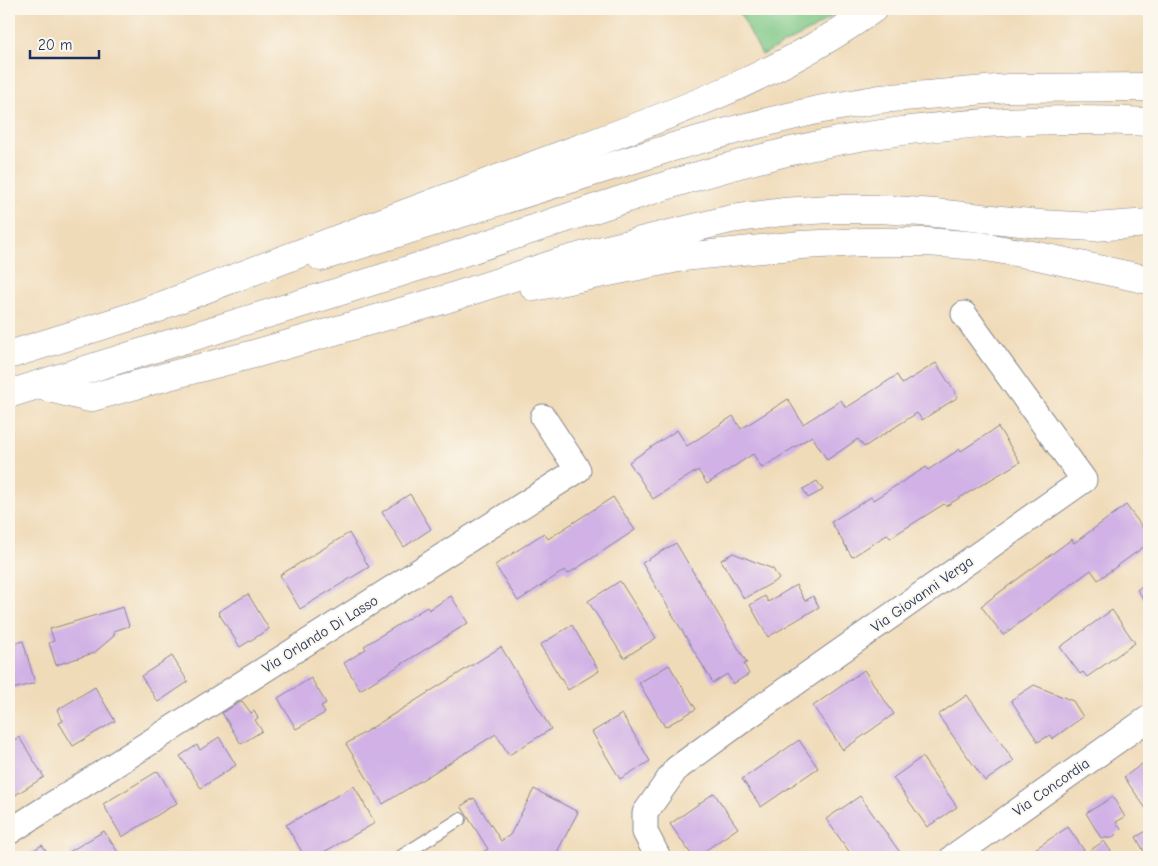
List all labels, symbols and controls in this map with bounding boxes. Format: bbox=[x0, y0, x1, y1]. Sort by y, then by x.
scale bar bbox=[30, 28, 99, 60]
text: 20 m bbox=[38, 36, 72, 54]
street label: Via Giovanni Verga bbox=[867, 552, 977, 636]
street label: Via Orlando Di Lasso bbox=[259, 591, 381, 677]
street label: Via Concordia bbox=[1009, 754, 1093, 820]

